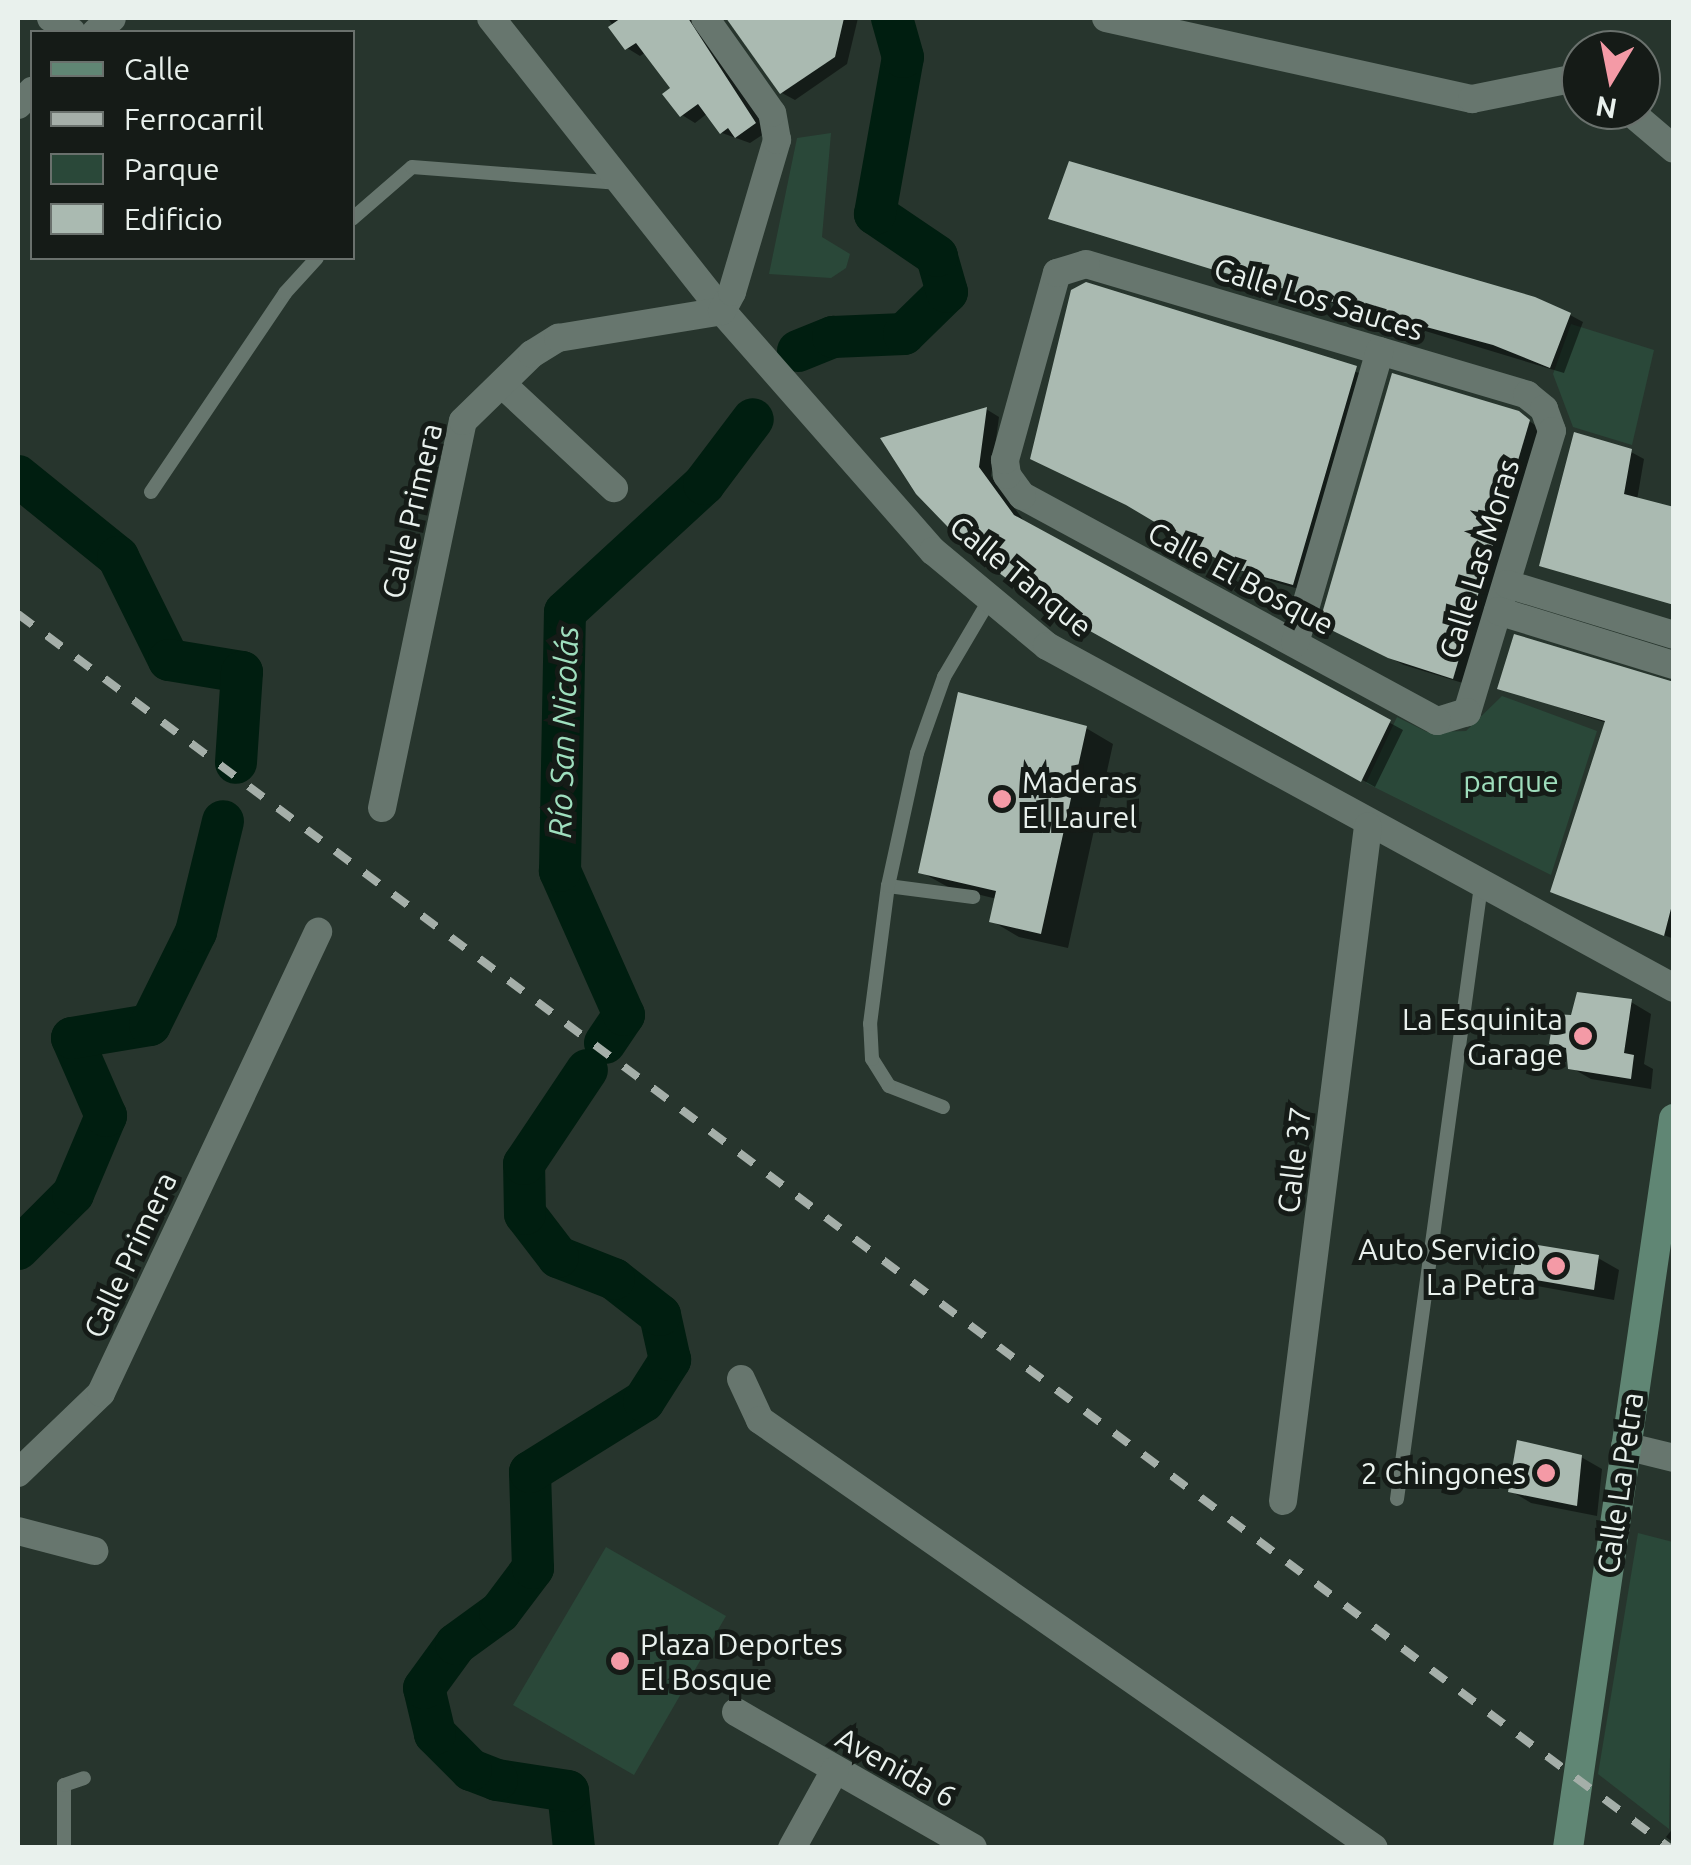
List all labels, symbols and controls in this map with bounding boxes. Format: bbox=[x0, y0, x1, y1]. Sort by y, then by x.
legend bbox=[30, 30, 355, 260]
north arrow bbox=[1561, 30, 1661, 130]
text: Calle bbox=[124, 52, 190, 86]
text: N bbox=[1593, 91, 1619, 125]
text: Ferrocarril bbox=[124, 102, 264, 136]
text: Parque bbox=[124, 152, 220, 186]
text: Edificio bbox=[124, 202, 223, 236]
street label: Calle Los Sauces bbox=[1210, 250, 1428, 348]
street label: Calle Primera bbox=[374, 420, 450, 602]
street label: Calle Las Moras bbox=[1432, 455, 1526, 663]
street label: Calle Tanque bbox=[943, 508, 1099, 644]
street label: Calle El Bosque bbox=[1142, 514, 1340, 642]
water label: Río San Nicolás bbox=[540, 625, 586, 839]
park label: parque bbox=[1463, 763, 1559, 799]
place label: Maderas El Laurel bbox=[1022, 764, 1137, 834]
marker: Maderas El Laurel bbox=[991, 788, 1013, 810]
place label: La Esquinita Garage bbox=[1402, 1001, 1563, 1072]
marker: La Esquinita Garage bbox=[1572, 1025, 1594, 1047]
street label: Calle 37 bbox=[1270, 1105, 1318, 1215]
street label: Calle Primera bbox=[76, 1166, 184, 1344]
place label: Auto Servicio La Petra bbox=[1358, 1231, 1536, 1302]
marker: Auto Servicio La Petra bbox=[1545, 1255, 1567, 1277]
street label: Calle La Petra bbox=[1589, 1390, 1651, 1576]
place label: 2 Chingones bbox=[1361, 1455, 1526, 1491]
marker: 2 Chingones bbox=[1535, 1462, 1557, 1484]
place label: Plaza Deportes El Bosque bbox=[640, 1626, 843, 1696]
marker: Plaza Deportes El Bosque bbox=[609, 1650, 631, 1672]
street label: Avenida 6 bbox=[830, 1719, 962, 1815]

